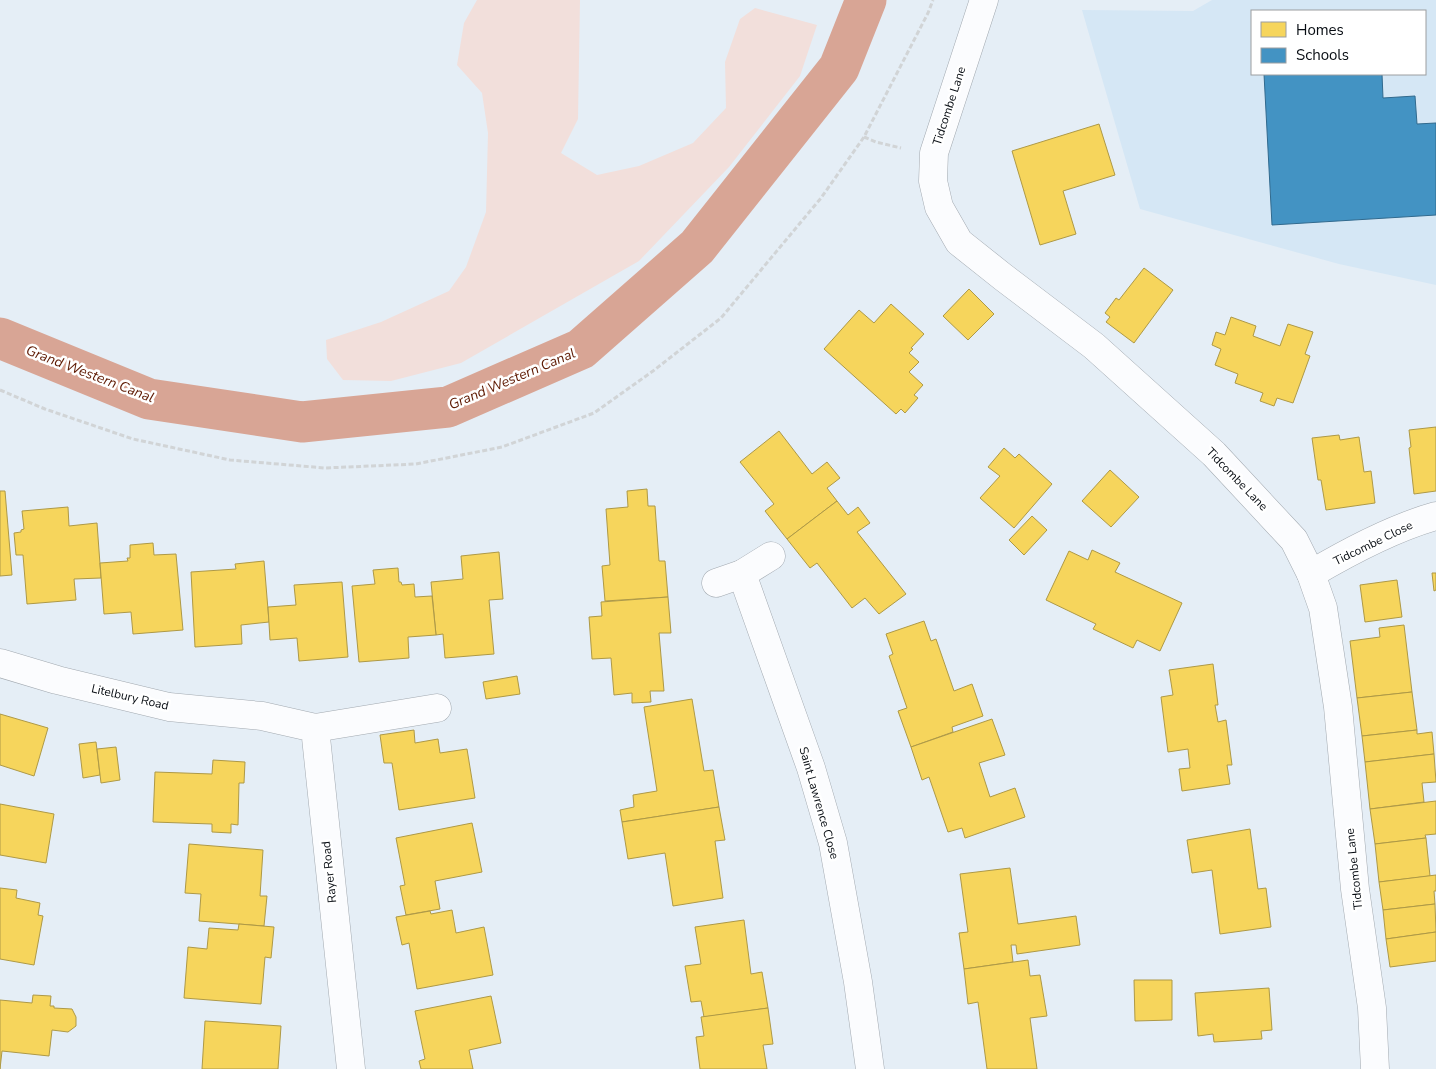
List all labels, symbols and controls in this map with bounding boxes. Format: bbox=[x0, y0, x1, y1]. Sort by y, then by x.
legend bbox=[1251, 10, 1426, 75]
text: Homes bbox=[1296, 20, 1344, 40]
text: Schools bbox=[1296, 45, 1349, 65]
street label: Tidcombe Lane bbox=[929, 65, 969, 147]
water label: Grand Western Canal bbox=[23, 341, 157, 407]
water label: Grand Western Canal bbox=[446, 344, 578, 414]
street label: Tidcombe Lane bbox=[1203, 444, 1271, 514]
street label: Tidcombe Close bbox=[1331, 517, 1415, 569]
street label: Litelbury Road bbox=[90, 680, 170, 714]
street label: Saint Lawrence Close bbox=[795, 745, 843, 861]
street label: Tidcombe Lane bbox=[1342, 827, 1366, 911]
street label: Rayer Road bbox=[318, 840, 340, 904]

